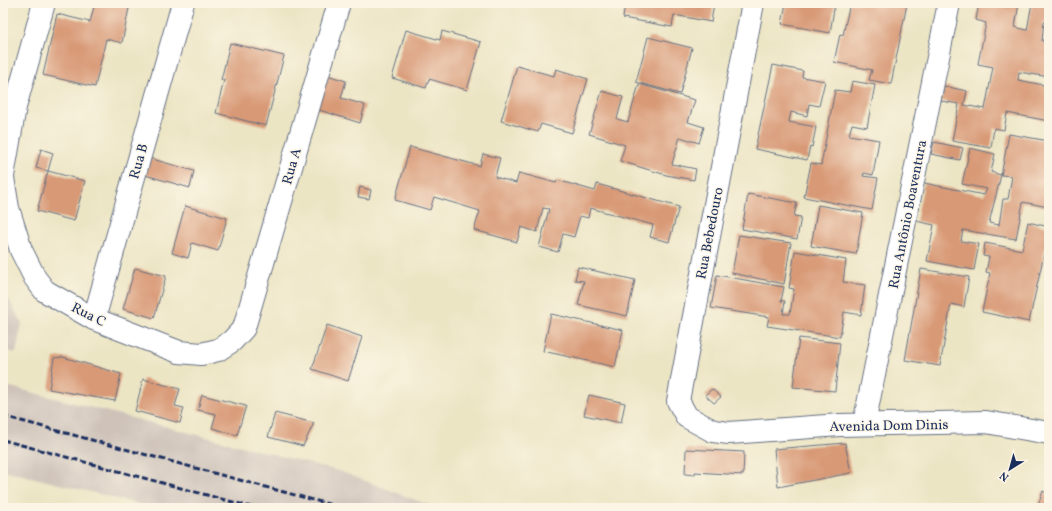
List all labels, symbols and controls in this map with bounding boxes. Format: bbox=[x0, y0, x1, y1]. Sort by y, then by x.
street label: Rua Antônio Boaventura bbox=[885, 138, 932, 290]
street label: Rua B bbox=[125, 142, 154, 181]
street label: Rua A bbox=[278, 146, 307, 187]
street label: Rua Bebedouro bbox=[692, 186, 729, 281]
street label: Rua C bbox=[68, 299, 109, 332]
street label: Avenida Dom Dinis bbox=[829, 416, 949, 437]
north arrow bbox=[990, 449, 1030, 489]
text: N bbox=[997, 467, 1013, 484]

